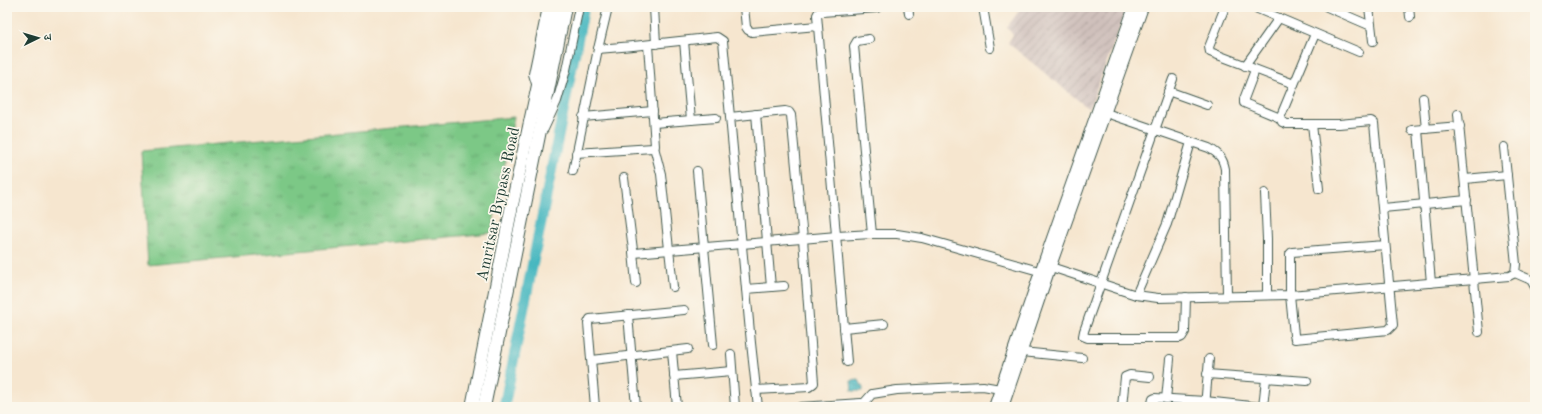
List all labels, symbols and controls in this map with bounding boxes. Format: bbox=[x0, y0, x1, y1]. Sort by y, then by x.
north arrow bbox=[18, 18, 58, 58]
text: उ bbox=[41, 33, 52, 42]
street label: Amritsar Bypass Road bbox=[475, 126, 523, 283]

